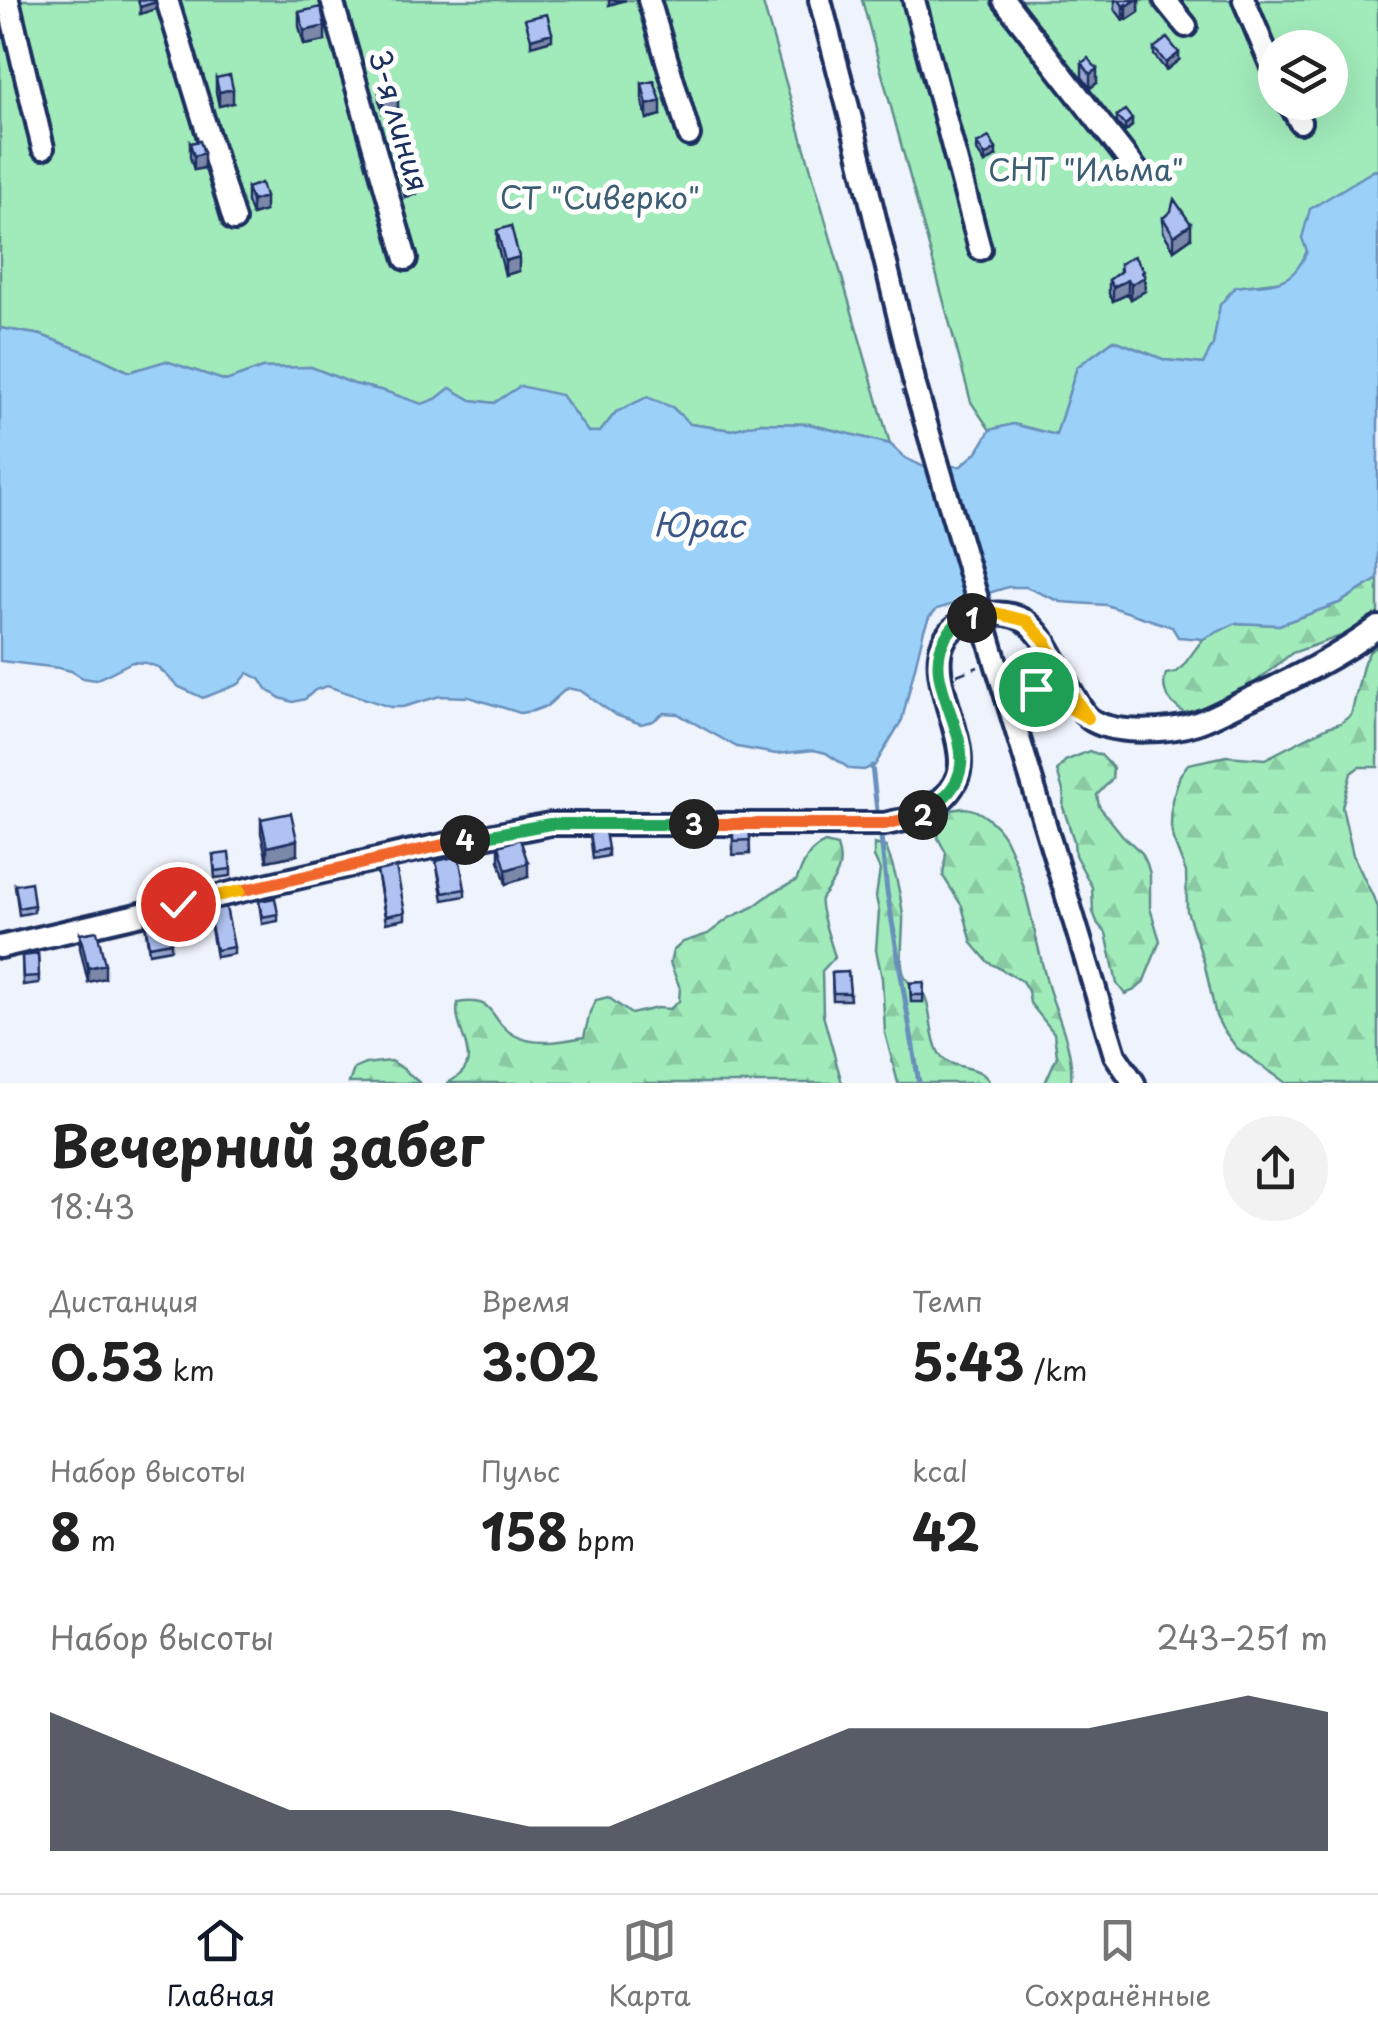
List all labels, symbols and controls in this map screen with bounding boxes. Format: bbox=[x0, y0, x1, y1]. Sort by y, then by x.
map controls bbox=[1258, 30, 1348, 120]
button: layers bbox=[1258, 30, 1348, 120]
street label: 3-я линия bbox=[359, 44, 442, 196]
park label: СНТ "Ильма" bbox=[988, 146, 1184, 191]
park label: СТ "Сиверко" bbox=[500, 174, 700, 219]
water label: Юрас bbox=[653, 499, 747, 549]
pin: 1 bbox=[947, 593, 997, 643]
text: 1 bbox=[965, 596, 979, 639]
pin bbox=[994, 647, 1079, 732]
icon: arrive bbox=[1009, 662, 1064, 717]
pin: 2 bbox=[898, 790, 948, 840]
text: 2 bbox=[913, 793, 933, 836]
pin: 3 bbox=[669, 799, 719, 849]
text: 3 bbox=[685, 802, 703, 845]
pin: 4 bbox=[440, 815, 490, 865]
text: 4 bbox=[455, 818, 475, 861]
pin bbox=[136, 862, 221, 947]
icon: check bbox=[151, 877, 206, 932]
text: Вечерний забег bbox=[50, 1103, 484, 1186]
button: share bbox=[1223, 1116, 1328, 1221]
text: 18:43 bbox=[50, 1182, 135, 1230]
text: Дистанция bbox=[50, 1279, 199, 1322]
text: Время bbox=[481, 1279, 570, 1322]
text: Темп bbox=[912, 1279, 983, 1322]
text: 0.53 bbox=[50, 1322, 163, 1398]
text: 3:02 bbox=[481, 1322, 599, 1398]
text: 5:43 bbox=[912, 1322, 1025, 1398]
text: km bbox=[163, 1348, 215, 1391]
text: /km bbox=[1025, 1348, 1087, 1391]
text: Набор высоты bbox=[50, 1449, 246, 1492]
text: Пульс bbox=[481, 1449, 560, 1492]
text: kcal bbox=[912, 1449, 968, 1492]
text: 8 bbox=[50, 1492, 81, 1568]
text: 158 bbox=[481, 1492, 568, 1568]
text: 42 bbox=[912, 1492, 980, 1568]
text: m bbox=[81, 1518, 116, 1561]
text: bpm bbox=[568, 1518, 635, 1561]
text: Набор высоты bbox=[50, 1613, 274, 1661]
text: 243–251 m bbox=[1156, 1613, 1328, 1661]
tab: Главная bbox=[167, 1913, 275, 2016]
tab: Карта bbox=[608, 1913, 691, 2016]
tab: Сохранённые bbox=[1024, 1913, 1211, 2016]

